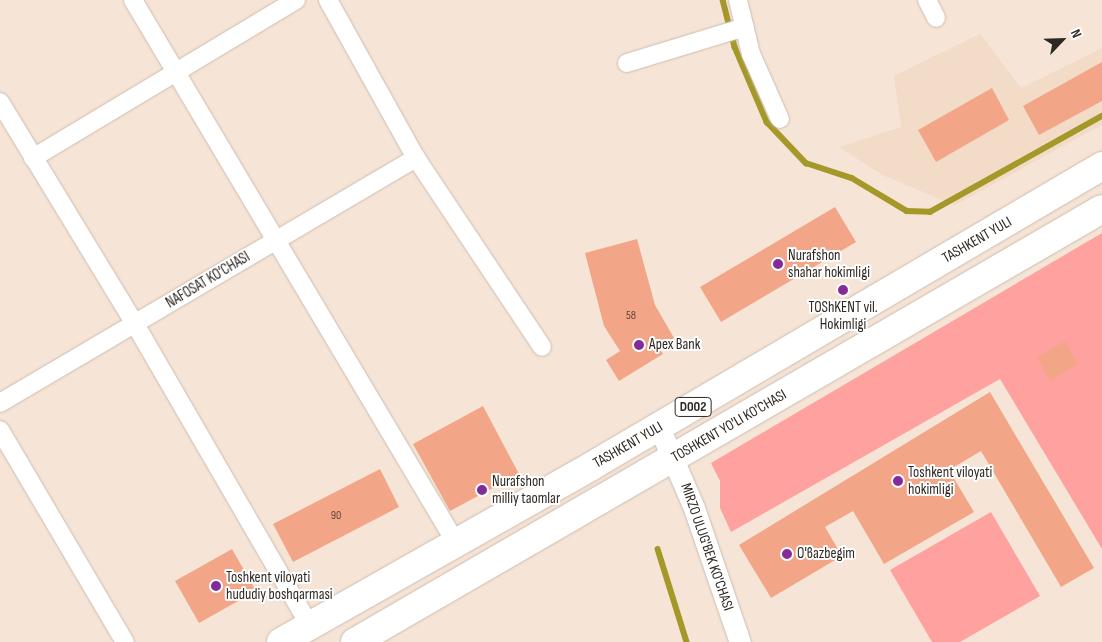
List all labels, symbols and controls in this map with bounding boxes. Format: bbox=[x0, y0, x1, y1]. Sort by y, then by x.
north arrow bbox=[1037, 15, 1087, 65]
text: N bbox=[1067, 27, 1085, 41]
street label: TASHKENT YULI bbox=[939, 213, 1015, 267]
place label: Nurafshon shahar hokimligi bbox=[788, 246, 870, 281]
street label: NAFOSAT KO‘CHASI bbox=[163, 248, 253, 312]
marker: Nurafshon shahar hokimligi bbox=[772, 258, 784, 270]
marker: TOShKENT vil. Hokimligi bbox=[837, 284, 849, 296]
place label: TOShKENT vil. Hokimligi bbox=[808, 298, 878, 333]
house number: 58 bbox=[626, 309, 636, 323]
place label: Apex Bank bbox=[649, 336, 700, 354]
marker: Apex Bank bbox=[633, 339, 645, 351]
street label: TOSHKENT YO'LI KO'CHASI bbox=[668, 386, 790, 466]
road number: D002 bbox=[674, 396, 712, 418]
street label: TASHKENT YULI bbox=[590, 418, 666, 472]
place label: Toshkent viloyati hokimligi bbox=[908, 463, 992, 498]
place label: Nurafshon milliy taomlar bbox=[492, 472, 560, 507]
marker: Toshkent viloyati hokimligi bbox=[892, 475, 904, 487]
street label: MIRZO ULUG'BEK KO'CHASI bbox=[677, 481, 737, 613]
marker: Nurafshon milliy taomlar bbox=[476, 484, 488, 496]
house number: 90 bbox=[331, 509, 341, 523]
place label: O'ваzbegim bbox=[797, 545, 855, 563]
marker: O'ваzbegim bbox=[781, 548, 793, 560]
place label: Toshkent viloyati hududiy boshqarmasi bbox=[226, 568, 333, 603]
marker: Toshkent viloyati hududiy boshqarmasi bbox=[210, 580, 222, 592]

